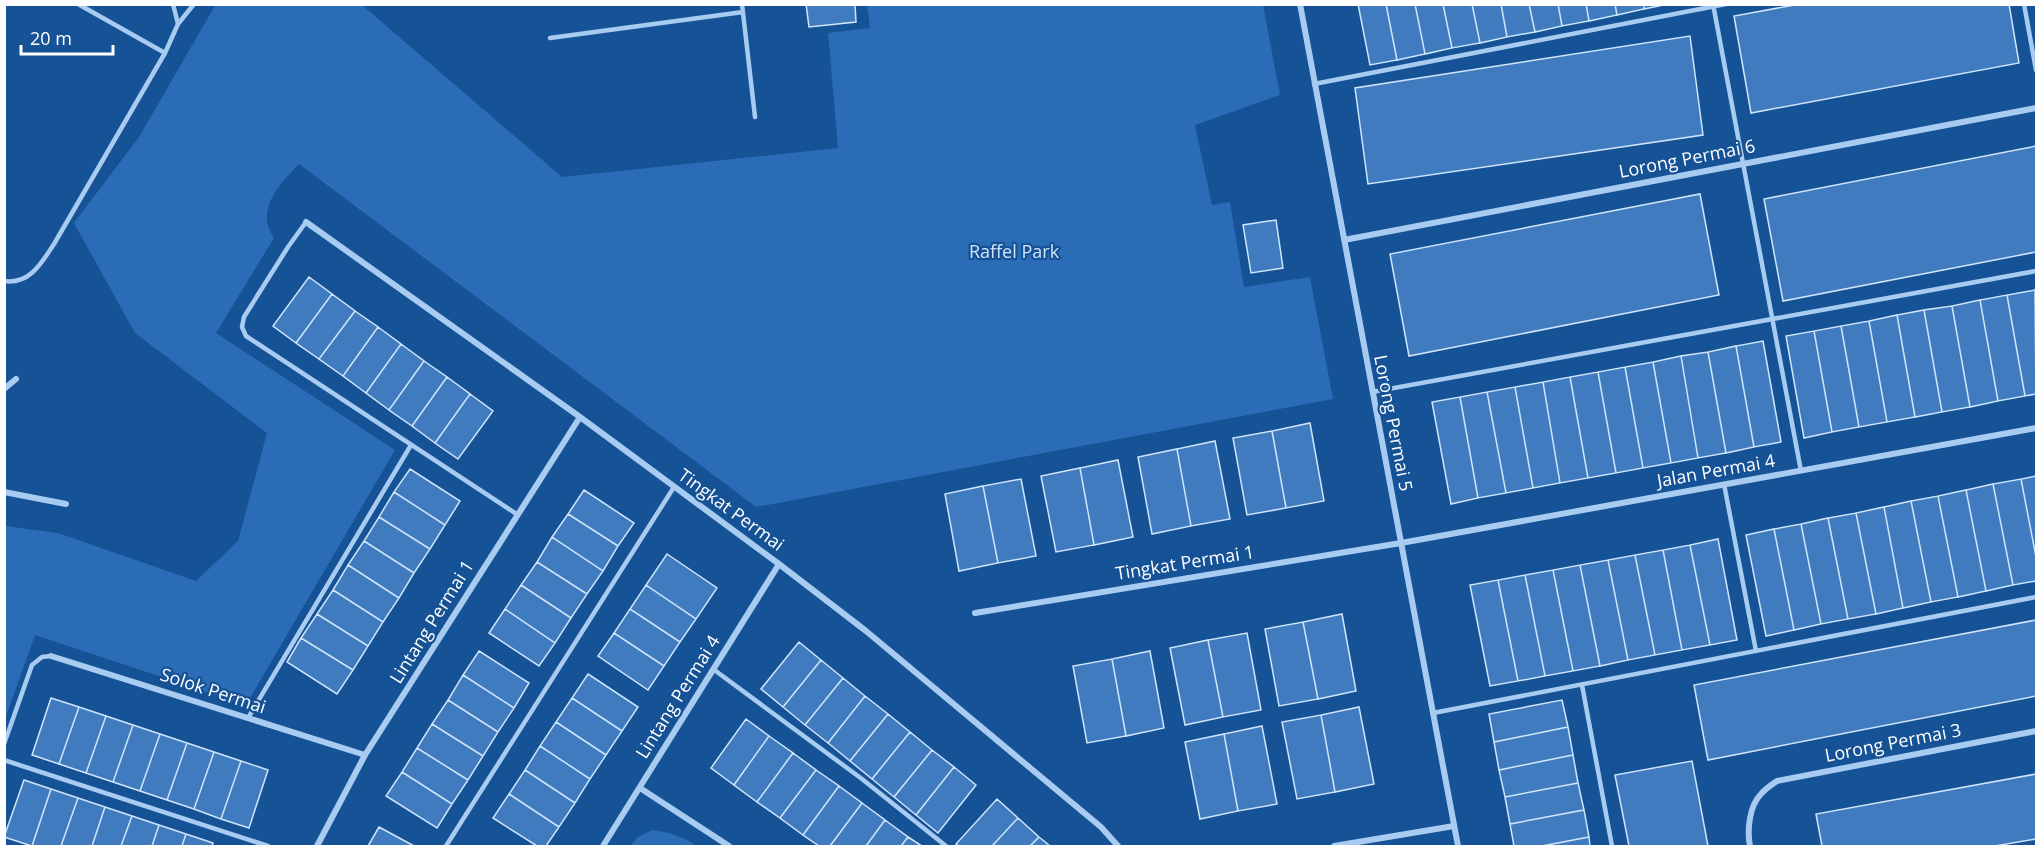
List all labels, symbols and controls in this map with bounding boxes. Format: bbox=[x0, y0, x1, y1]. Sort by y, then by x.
scale bar bbox=[21, 18, 112, 56]
text: 20 m bbox=[30, 26, 72, 50]
street label: Lorong Permai 6 bbox=[1617, 133, 1757, 183]
park label: Raffel Park bbox=[969, 239, 1060, 263]
street label: Lorong Permai 5 bbox=[1369, 353, 1419, 493]
street label: Jalan Permai 4 bbox=[1653, 448, 1777, 493]
street label: Tingkat Permai bbox=[674, 463, 789, 556]
street label: Tingkat Permai 1 bbox=[1114, 539, 1256, 585]
street label: Lintang Permai 1 bbox=[384, 555, 479, 688]
street label: Lintang Permai 4 bbox=[630, 630, 725, 763]
street label: Solok Permai bbox=[157, 662, 269, 718]
street label: Lorong Permai 3 bbox=[1823, 717, 1963, 767]

